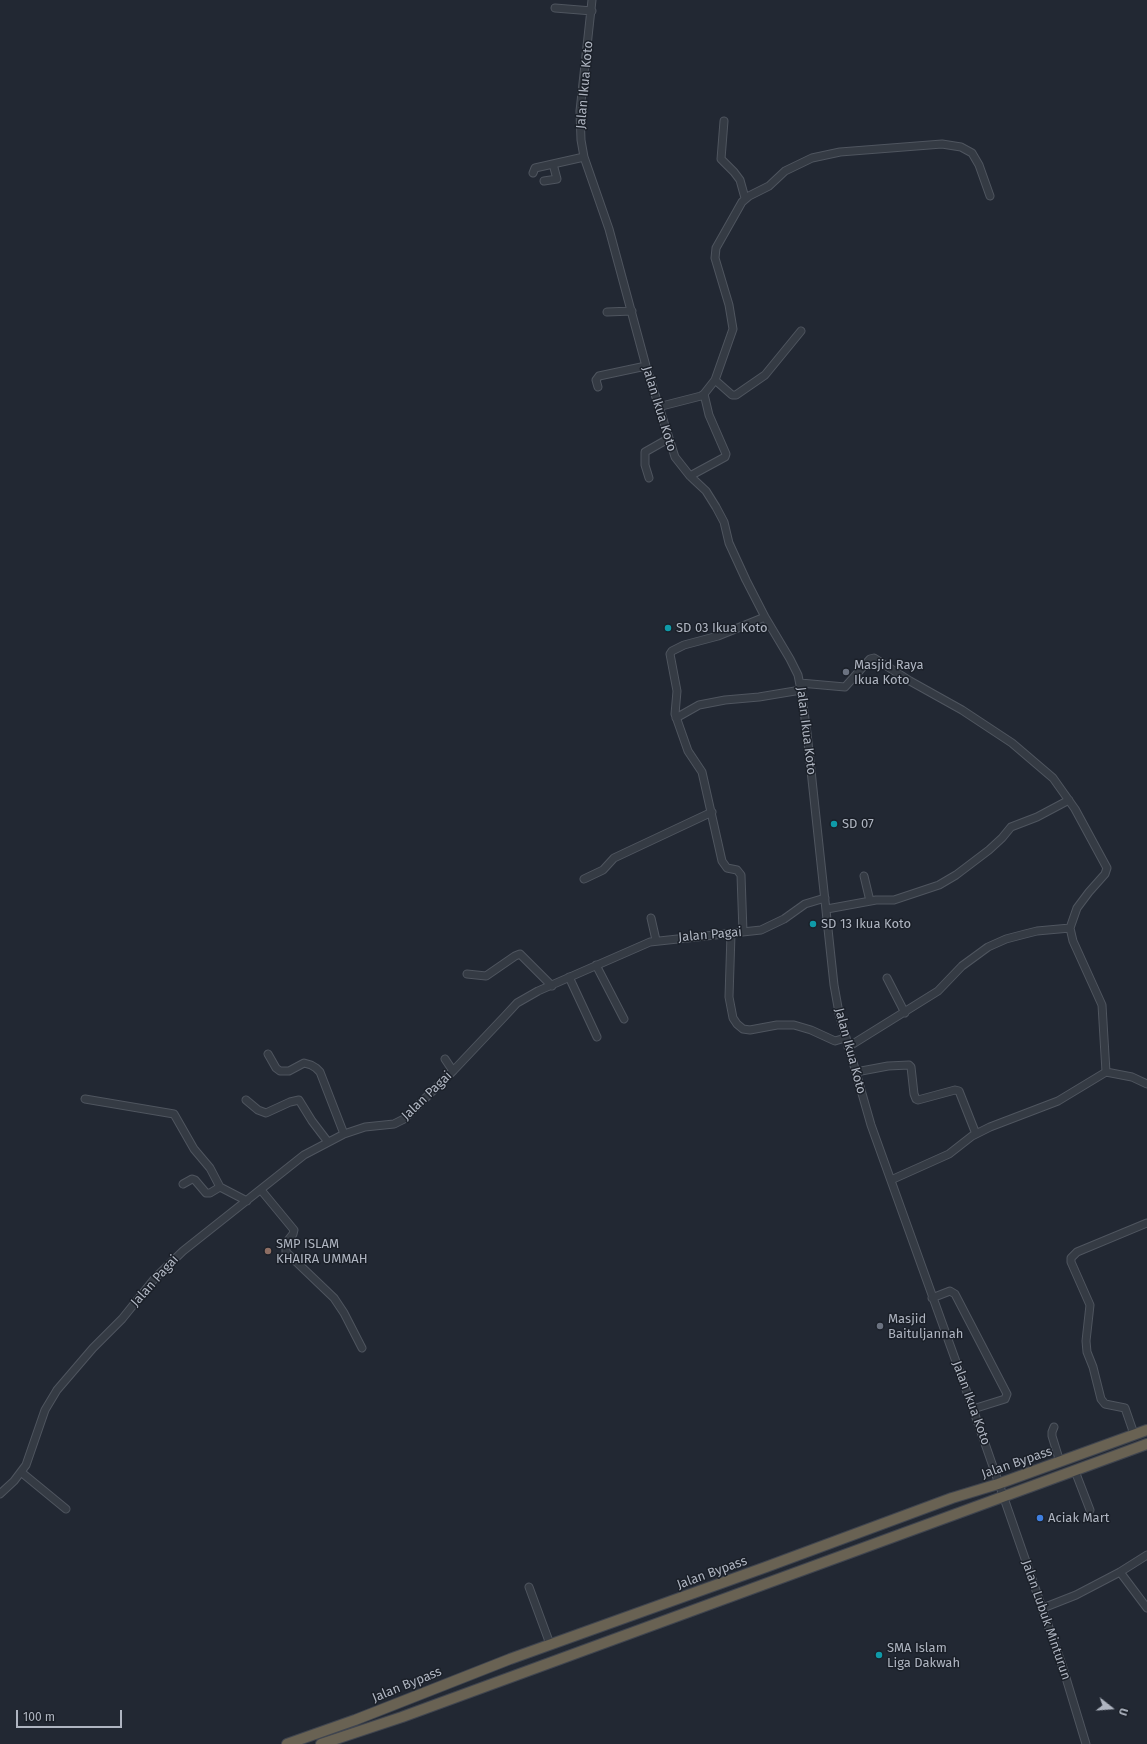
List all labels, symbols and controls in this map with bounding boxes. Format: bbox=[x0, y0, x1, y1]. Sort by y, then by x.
street label: Jalan Ikua Koto bbox=[573, 40, 597, 130]
street label: Jalan Ikua Koto bbox=[639, 364, 679, 454]
place label: SD 03 Ikua Koto bbox=[676, 620, 768, 636]
marker: SD 03 Ikua Koto bbox=[663, 623, 673, 633]
place label: Masjid Raya Ikua Koto bbox=[854, 657, 924, 688]
marker: Masjid Raya Ikua Koto bbox=[841, 667, 851, 677]
street label: Jalan Ikua Koto bbox=[793, 686, 819, 776]
place label: SD 07 bbox=[842, 816, 874, 832]
marker: SD 07 bbox=[829, 819, 839, 829]
place label: SD 13 Ikua Koto bbox=[821, 916, 911, 932]
marker: SD 13 Ikua Koto bbox=[808, 919, 818, 929]
street label: Jalan Pagai bbox=[678, 924, 742, 946]
street label: Jalan Ikua Koto bbox=[831, 1006, 869, 1096]
street label: Jalan Pagai bbox=[399, 1068, 455, 1124]
place label: SMP ISLAM KHAIRA UMMAH bbox=[276, 1236, 368, 1267]
marker: SMP ISLAM KHAIRA UMMAH bbox=[263, 1246, 273, 1256]
street label: Jalan Pagai bbox=[128, 1252, 182, 1310]
place label: Masjid Baituljannah bbox=[888, 1311, 963, 1342]
marker: Masjid Baituljannah bbox=[875, 1321, 885, 1331]
street label: Jalan Ikua Koto bbox=[949, 1359, 993, 1447]
street label: Jalan Bypass bbox=[980, 1444, 1054, 1482]
place label: Aciak Mart bbox=[1048, 1510, 1109, 1526]
marker: Aciak Mart bbox=[1035, 1513, 1045, 1523]
street label: Jalan Bypass bbox=[675, 1553, 749, 1593]
street label: Jalan Lubuk Minturun bbox=[1018, 1558, 1074, 1682]
place label: SMA Islam Liga Dakwah bbox=[887, 1640, 960, 1671]
marker: SMA Islam Liga Dakwah bbox=[874, 1650, 884, 1660]
street label: Jalan Bypass bbox=[370, 1664, 444, 1706]
north arrow bbox=[1091, 1688, 1131, 1728]
scale bar bbox=[18, 1702, 124, 1728]
text: U bbox=[1116, 1706, 1130, 1717]
text: 100 m bbox=[23, 1710, 55, 1724]

